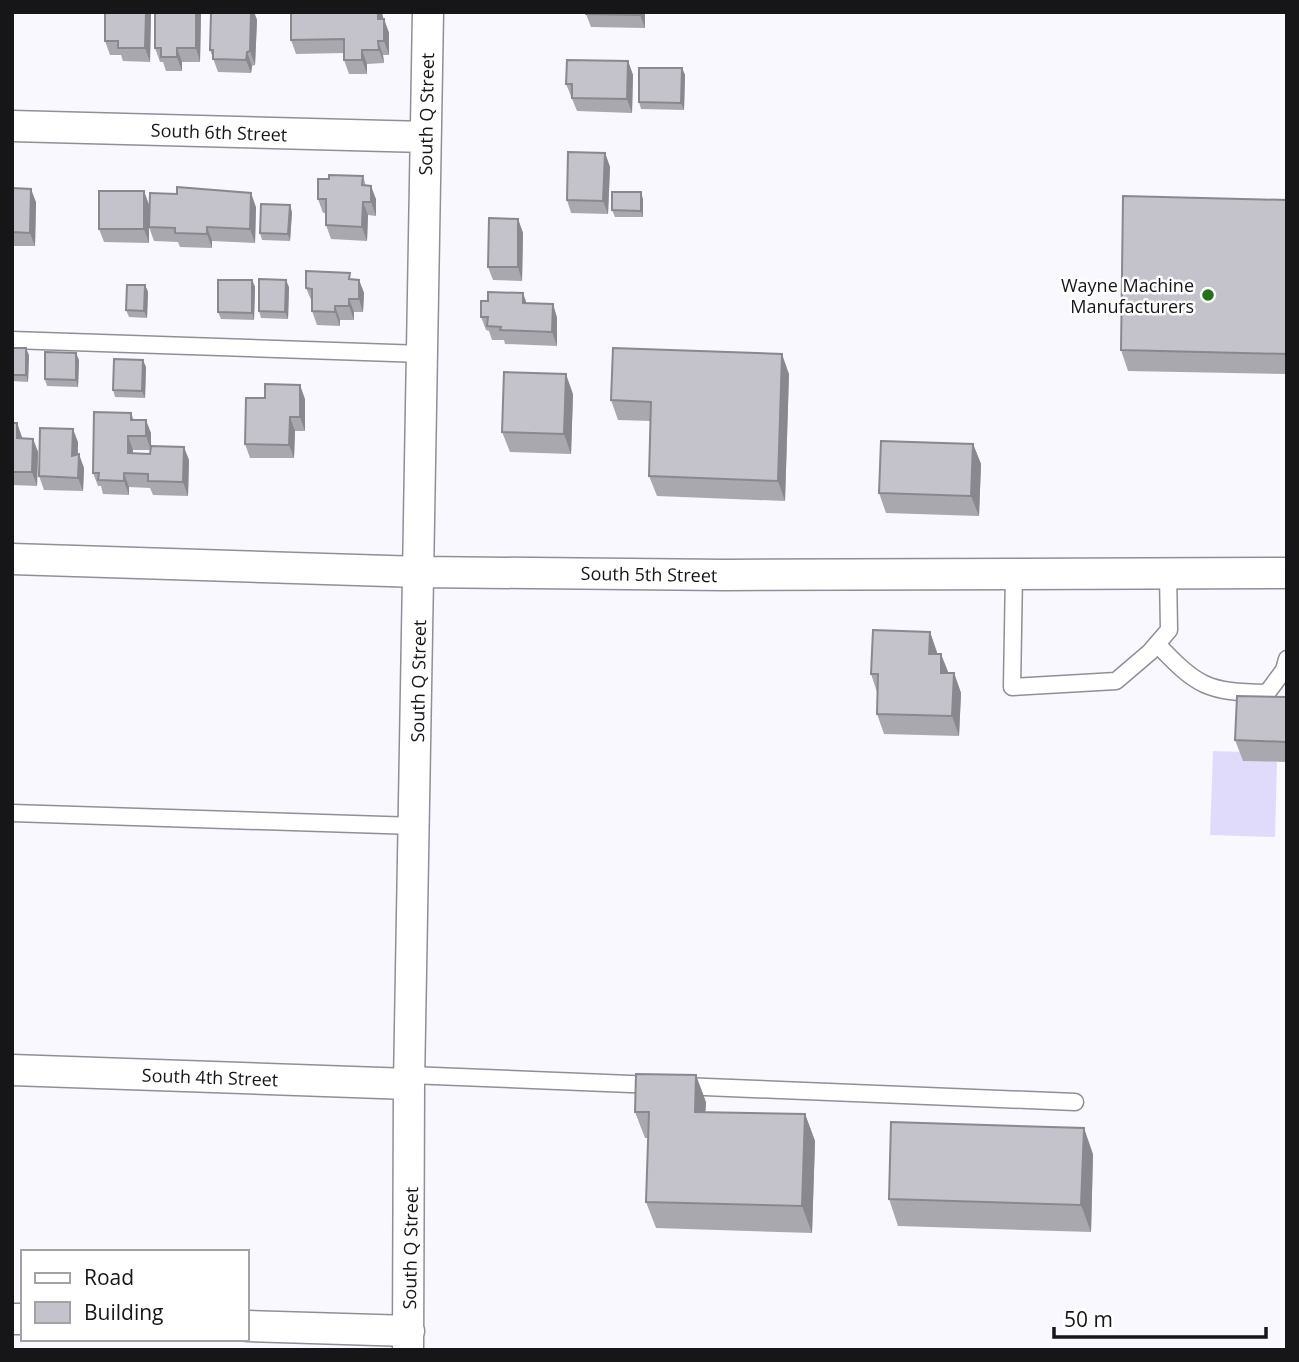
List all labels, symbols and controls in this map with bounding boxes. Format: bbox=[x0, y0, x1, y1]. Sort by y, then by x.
street label: South Q Street bbox=[413, 52, 439, 176]
street label: South 6th Street bbox=[150, 118, 288, 146]
place label: Wayne Machine Manufacturers bbox=[1061, 273, 1194, 318]
marker: Wayne Machine Manufacturers bbox=[1200, 287, 1216, 303]
street label: South 5th Street bbox=[581, 561, 717, 587]
street label: South Q Street bbox=[405, 619, 431, 743]
street label: South 4th Street bbox=[141, 1063, 279, 1091]
street label: South Q Street bbox=[397, 1186, 423, 1310]
legend bbox=[21, 1250, 248, 1341]
text: Road bbox=[84, 1263, 134, 1291]
scale bar bbox=[1054, 1296, 1266, 1340]
text: Building bbox=[84, 1298, 163, 1326]
text: 50 m bbox=[1064, 1305, 1113, 1333]

